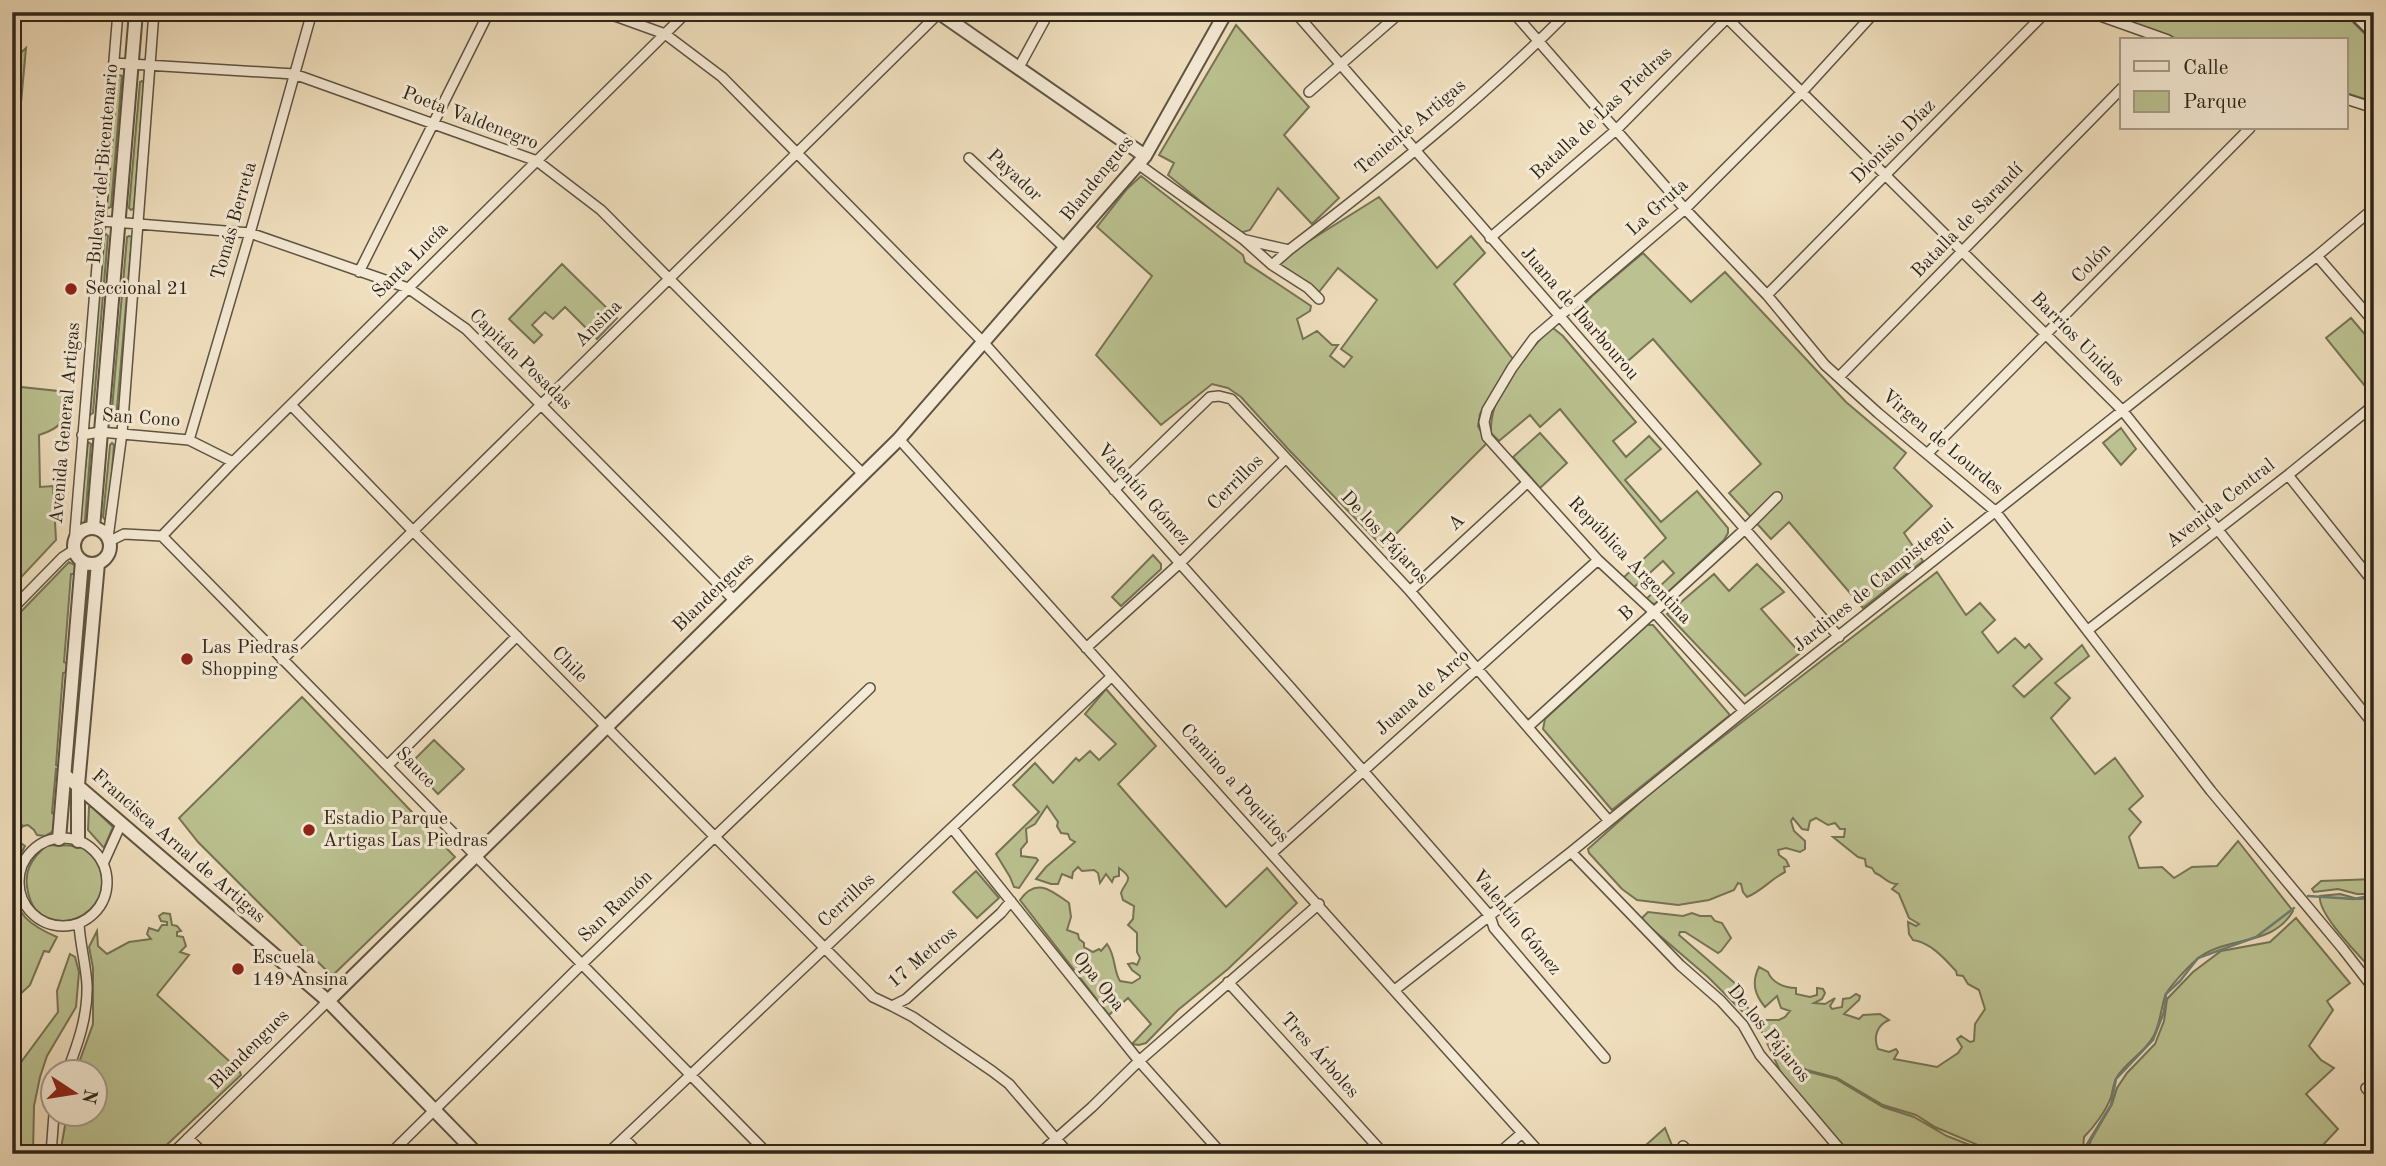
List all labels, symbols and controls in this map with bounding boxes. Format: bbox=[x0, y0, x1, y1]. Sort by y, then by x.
legend bbox=[2120, 38, 2348, 130]
street label: Batalla de Las Piedras bbox=[1528, 44, 1676, 184]
text: Calle bbox=[2183, 58, 2228, 79]
street label: Bulevar del Bicentenario bbox=[86, 63, 122, 265]
street label: Teniente Artigas bbox=[1352, 76, 1470, 180]
street label: Poeta Valdenegro bbox=[399, 84, 541, 154]
text: Parque bbox=[2183, 92, 2247, 113]
street label: Dionisio Díaz bbox=[1848, 96, 1940, 188]
street label: Blandengues bbox=[1058, 133, 1138, 225]
street label: Payador bbox=[983, 146, 1045, 206]
street label: Tomás Berreta bbox=[209, 159, 261, 282]
street label: Batalla de Sarandí bbox=[1909, 159, 2028, 282]
street label: La Gruta bbox=[1624, 175, 1693, 240]
street label: Santa Lucía bbox=[369, 219, 453, 303]
street label: Colón bbox=[2069, 241, 2115, 287]
street label: Juana de Ibarbourou bbox=[1516, 244, 1642, 384]
place label: Seccional 21 bbox=[85, 280, 189, 299]
marker: Seccional 21 bbox=[63, 281, 79, 297]
street label: Barrios Unidos bbox=[2026, 289, 2128, 391]
street label: Ansina bbox=[572, 296, 627, 351]
street label: Capitán Posadas bbox=[465, 306, 575, 414]
street label: Avenida General Artigas bbox=[48, 321, 84, 525]
street label: Virgen de Lourdes bbox=[1878, 387, 2006, 499]
street label: San Cono bbox=[101, 407, 181, 431]
street label: Valentín Gómez bbox=[1093, 441, 1193, 549]
street label: Cerrillos bbox=[1204, 451, 1268, 515]
street label: Avenida Central bbox=[2163, 456, 2279, 552]
street label: De los Pájaros bbox=[1336, 488, 1432, 588]
street label: República Argentina bbox=[1564, 494, 1695, 629]
street label: A bbox=[1445, 511, 1469, 535]
street label: Jardines de Campistegui bbox=[1790, 516, 1958, 656]
street label: Blandengues bbox=[670, 550, 758, 636]
street label: B bbox=[1616, 603, 1638, 625]
place label: Las Piedras Shopping bbox=[201, 639, 299, 680]
street label: Chile bbox=[547, 643, 591, 687]
street label: Juana de Arco bbox=[1373, 646, 1473, 740]
marker: Las Piedras Shopping bbox=[179, 651, 195, 667]
street label: Camino a Poquitos bbox=[1176, 721, 1292, 847]
street label: Sauce bbox=[391, 744, 439, 792]
street label: Francisca Arnal de Artigas bbox=[88, 767, 268, 927]
place label: Estadio Parque Artigas Las Piedras bbox=[323, 810, 488, 851]
marker: Estadio Parque Artigas Las Piedras bbox=[301, 822, 317, 838]
street label: San Ramón bbox=[575, 867, 657, 947]
street label: Valentín Gómez bbox=[1468, 867, 1564, 979]
street label: Cerrillos bbox=[815, 870, 879, 932]
street label: 17 Metros bbox=[885, 924, 961, 992]
place label: Escuela 149 Ansina bbox=[252, 949, 349, 990]
street label: Opa Opa bbox=[1068, 949, 1128, 1016]
marker: Escuela 149 Ansina bbox=[230, 961, 246, 977]
street label: De los Pájaros bbox=[1723, 982, 1813, 1086]
street label: Blandengues bbox=[206, 1006, 294, 1094]
street label: Tres Árboles bbox=[1276, 1007, 1365, 1102]
north arrow bbox=[38, 1058, 108, 1128]
text: N bbox=[77, 1087, 99, 1106]

